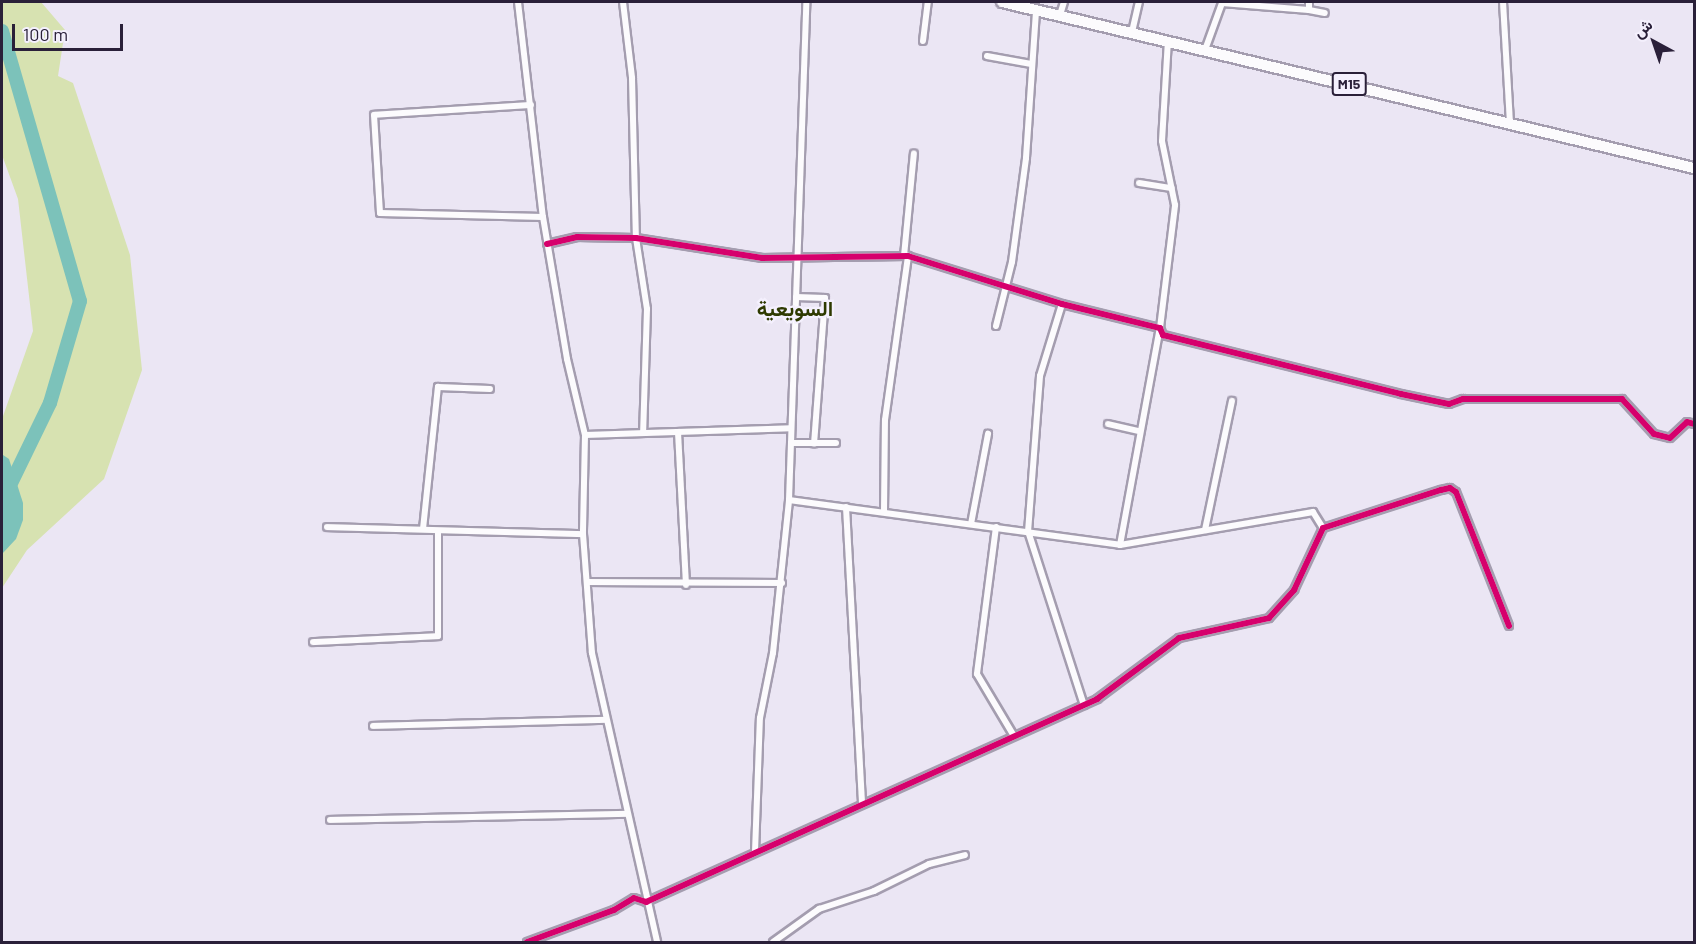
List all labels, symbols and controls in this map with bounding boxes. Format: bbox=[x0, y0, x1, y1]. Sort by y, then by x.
scale bar bbox=[15, 12, 126, 50]
north arrow bbox=[1624, 12, 1684, 72]
text: ش bbox=[1629, 14, 1656, 41]
text: 100 m bbox=[23, 23, 68, 45]
road number: M15 bbox=[1331, 73, 1367, 95]
district label: السويعية bbox=[757, 295, 833, 321]

